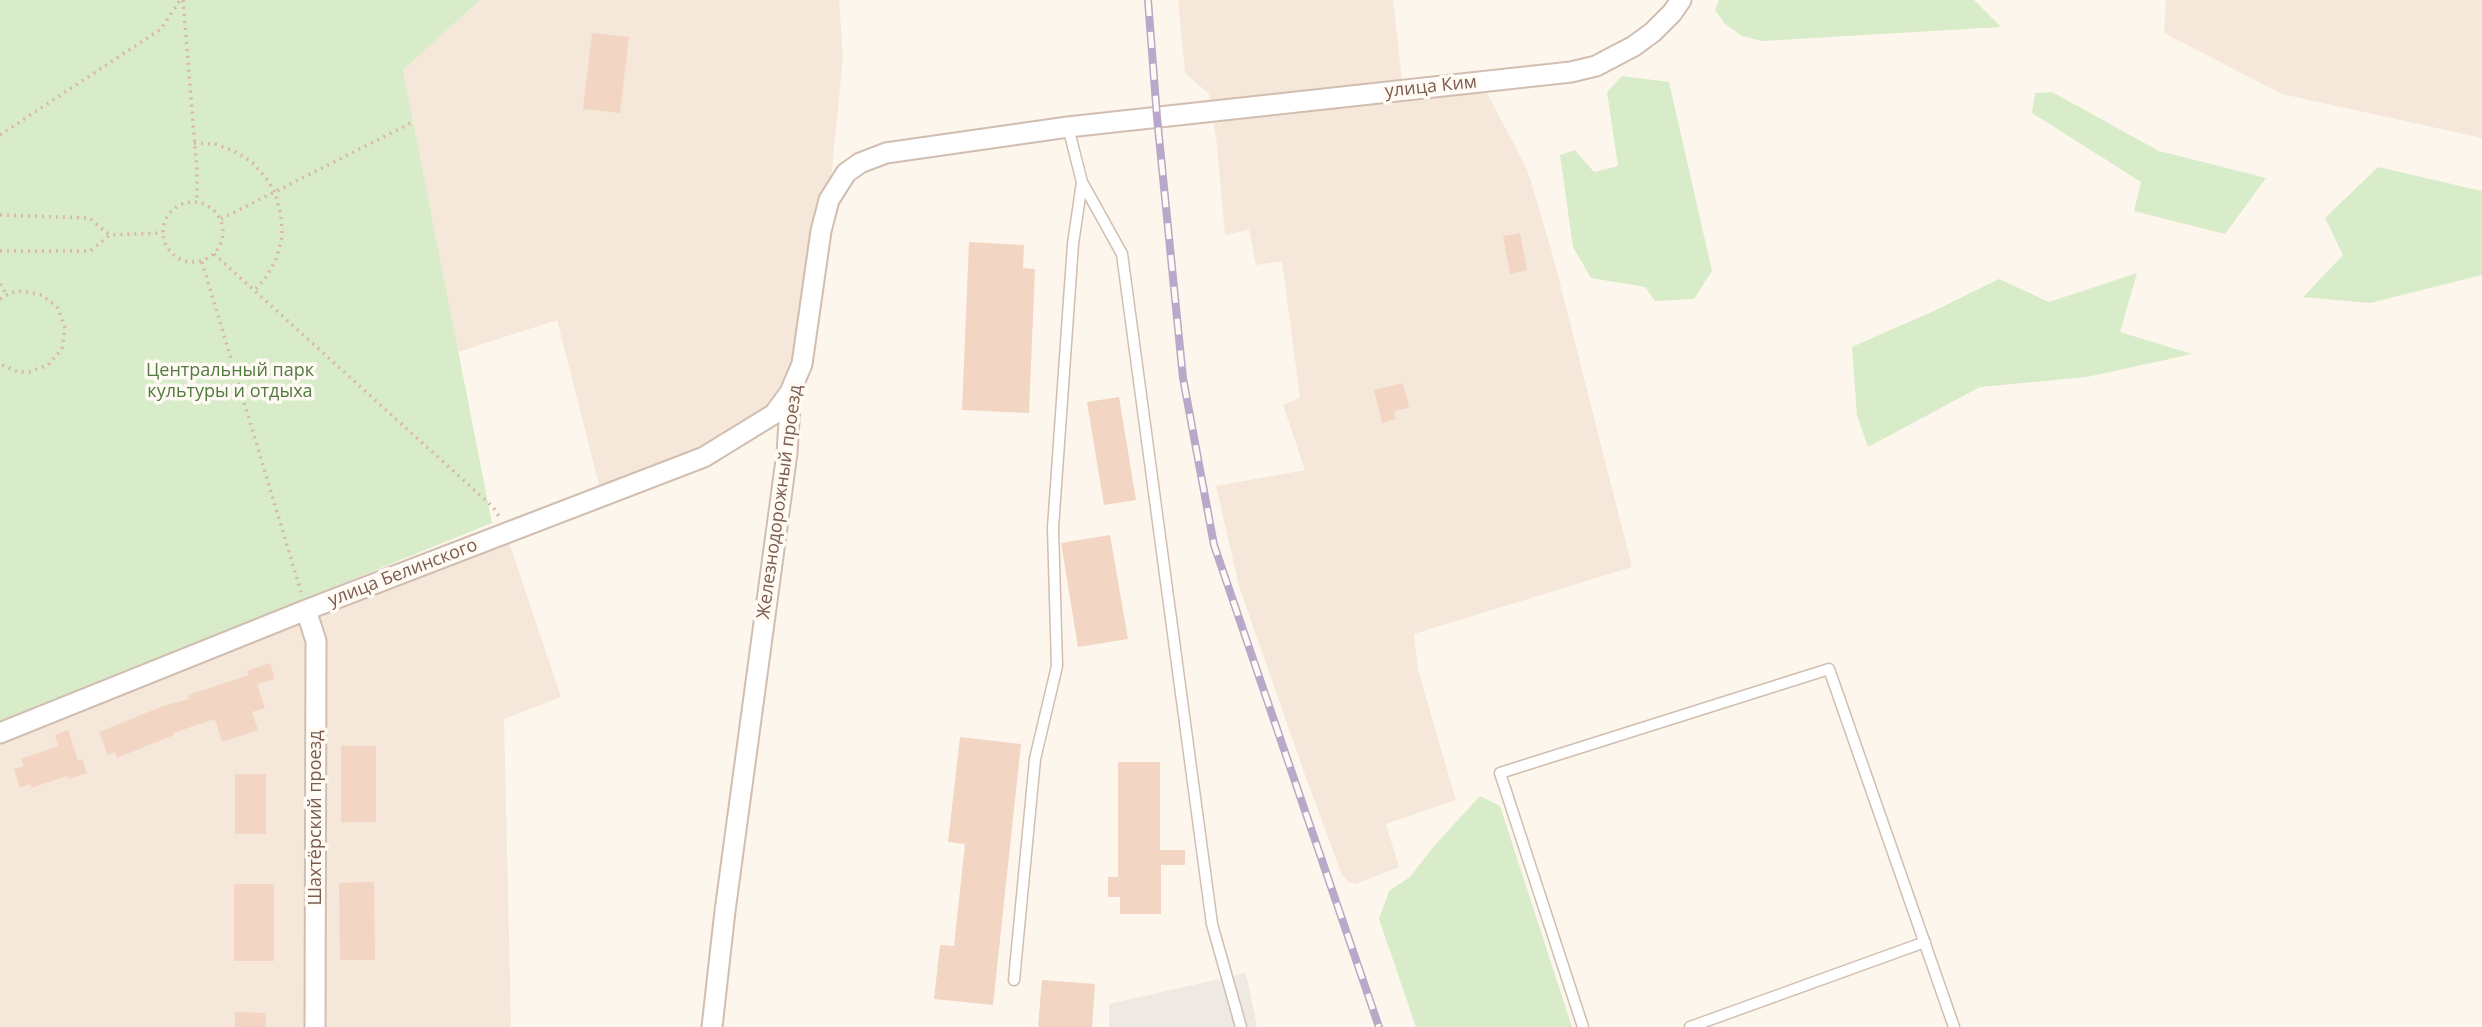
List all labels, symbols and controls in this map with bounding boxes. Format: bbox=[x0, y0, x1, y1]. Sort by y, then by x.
street label: улица Ким bbox=[1384, 71, 1478, 103]
park label: Центральный парк культуры и отдыха bbox=[146, 360, 314, 402]
street label: Железнодорожный проезд bbox=[753, 383, 807, 621]
street label: улица Белинского bbox=[325, 535, 481, 611]
street label: Шахтёрский проезд bbox=[305, 730, 327, 906]

